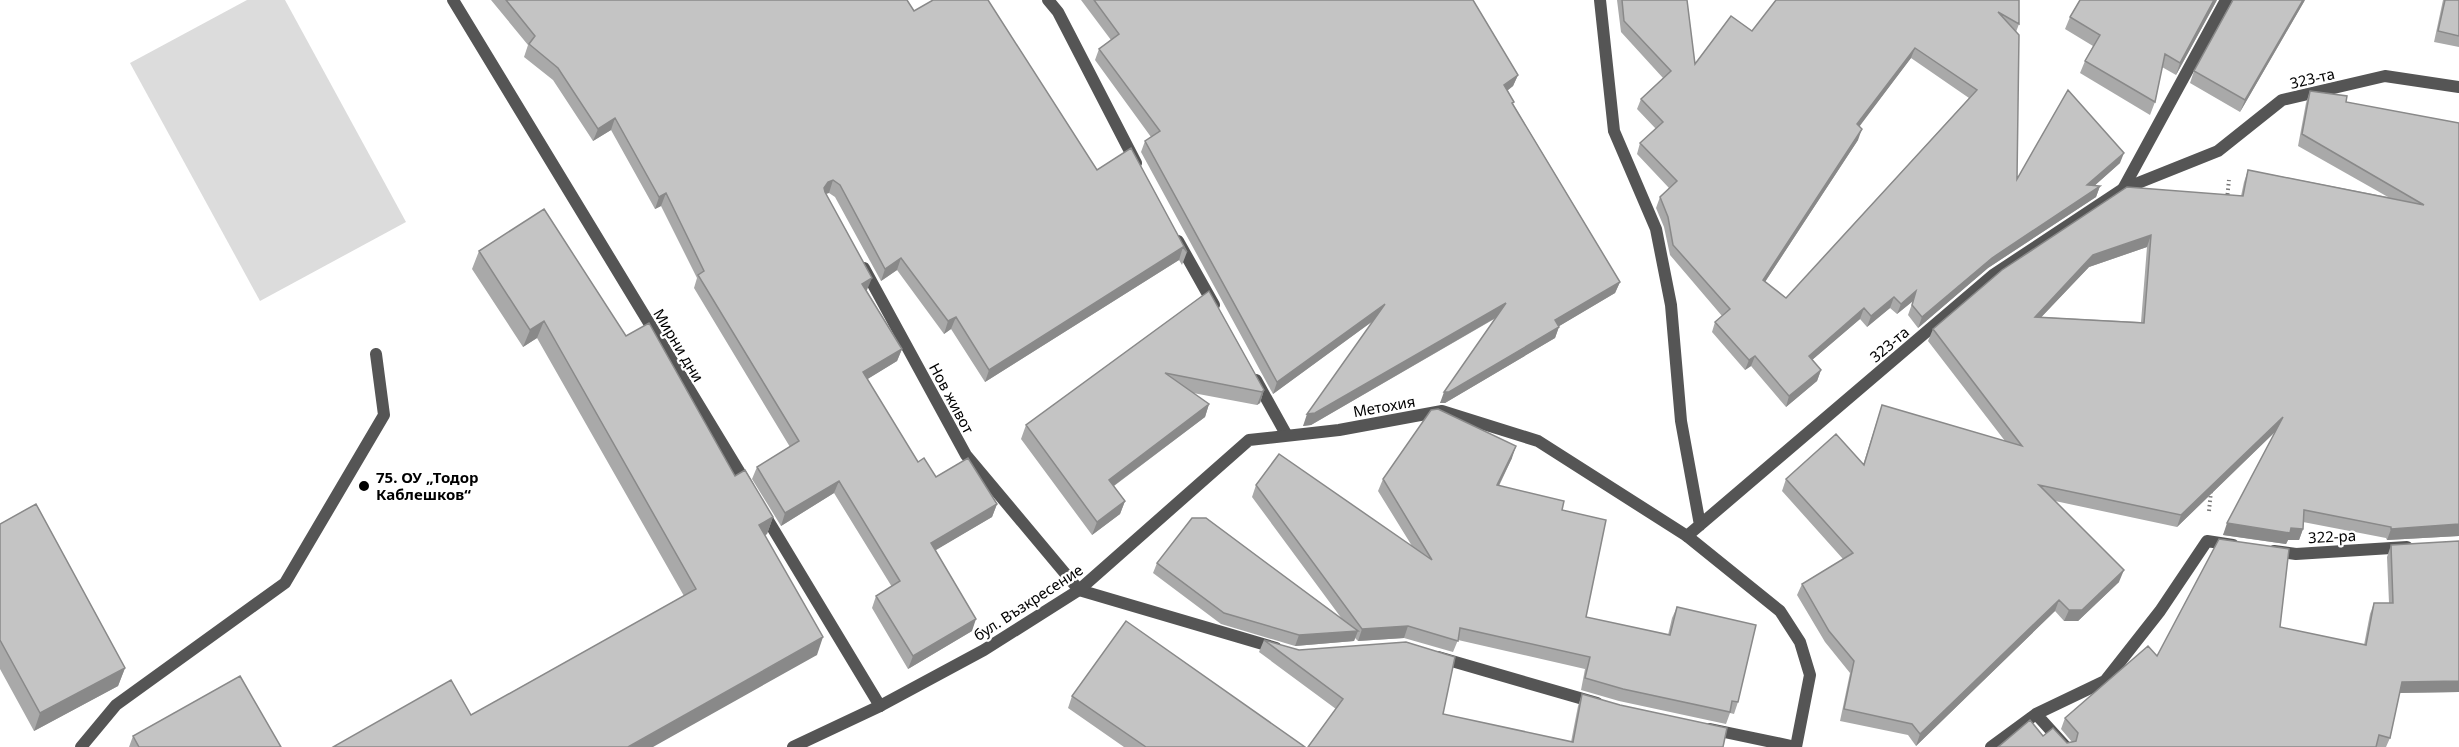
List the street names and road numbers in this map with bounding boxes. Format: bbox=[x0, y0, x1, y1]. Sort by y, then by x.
street label: 323-та bbox=[2288, 63, 2336, 93]
street label: Мирни дни bbox=[649, 305, 709, 385]
street label: 323-та bbox=[1865, 322, 1913, 366]
street label: Нов живот bbox=[925, 359, 979, 437]
street label: Метохия bbox=[1351, 391, 1417, 421]
street label: 322-ра bbox=[2307, 525, 2357, 547]
street label: бул. Възкресение bbox=[970, 559, 1086, 645]

